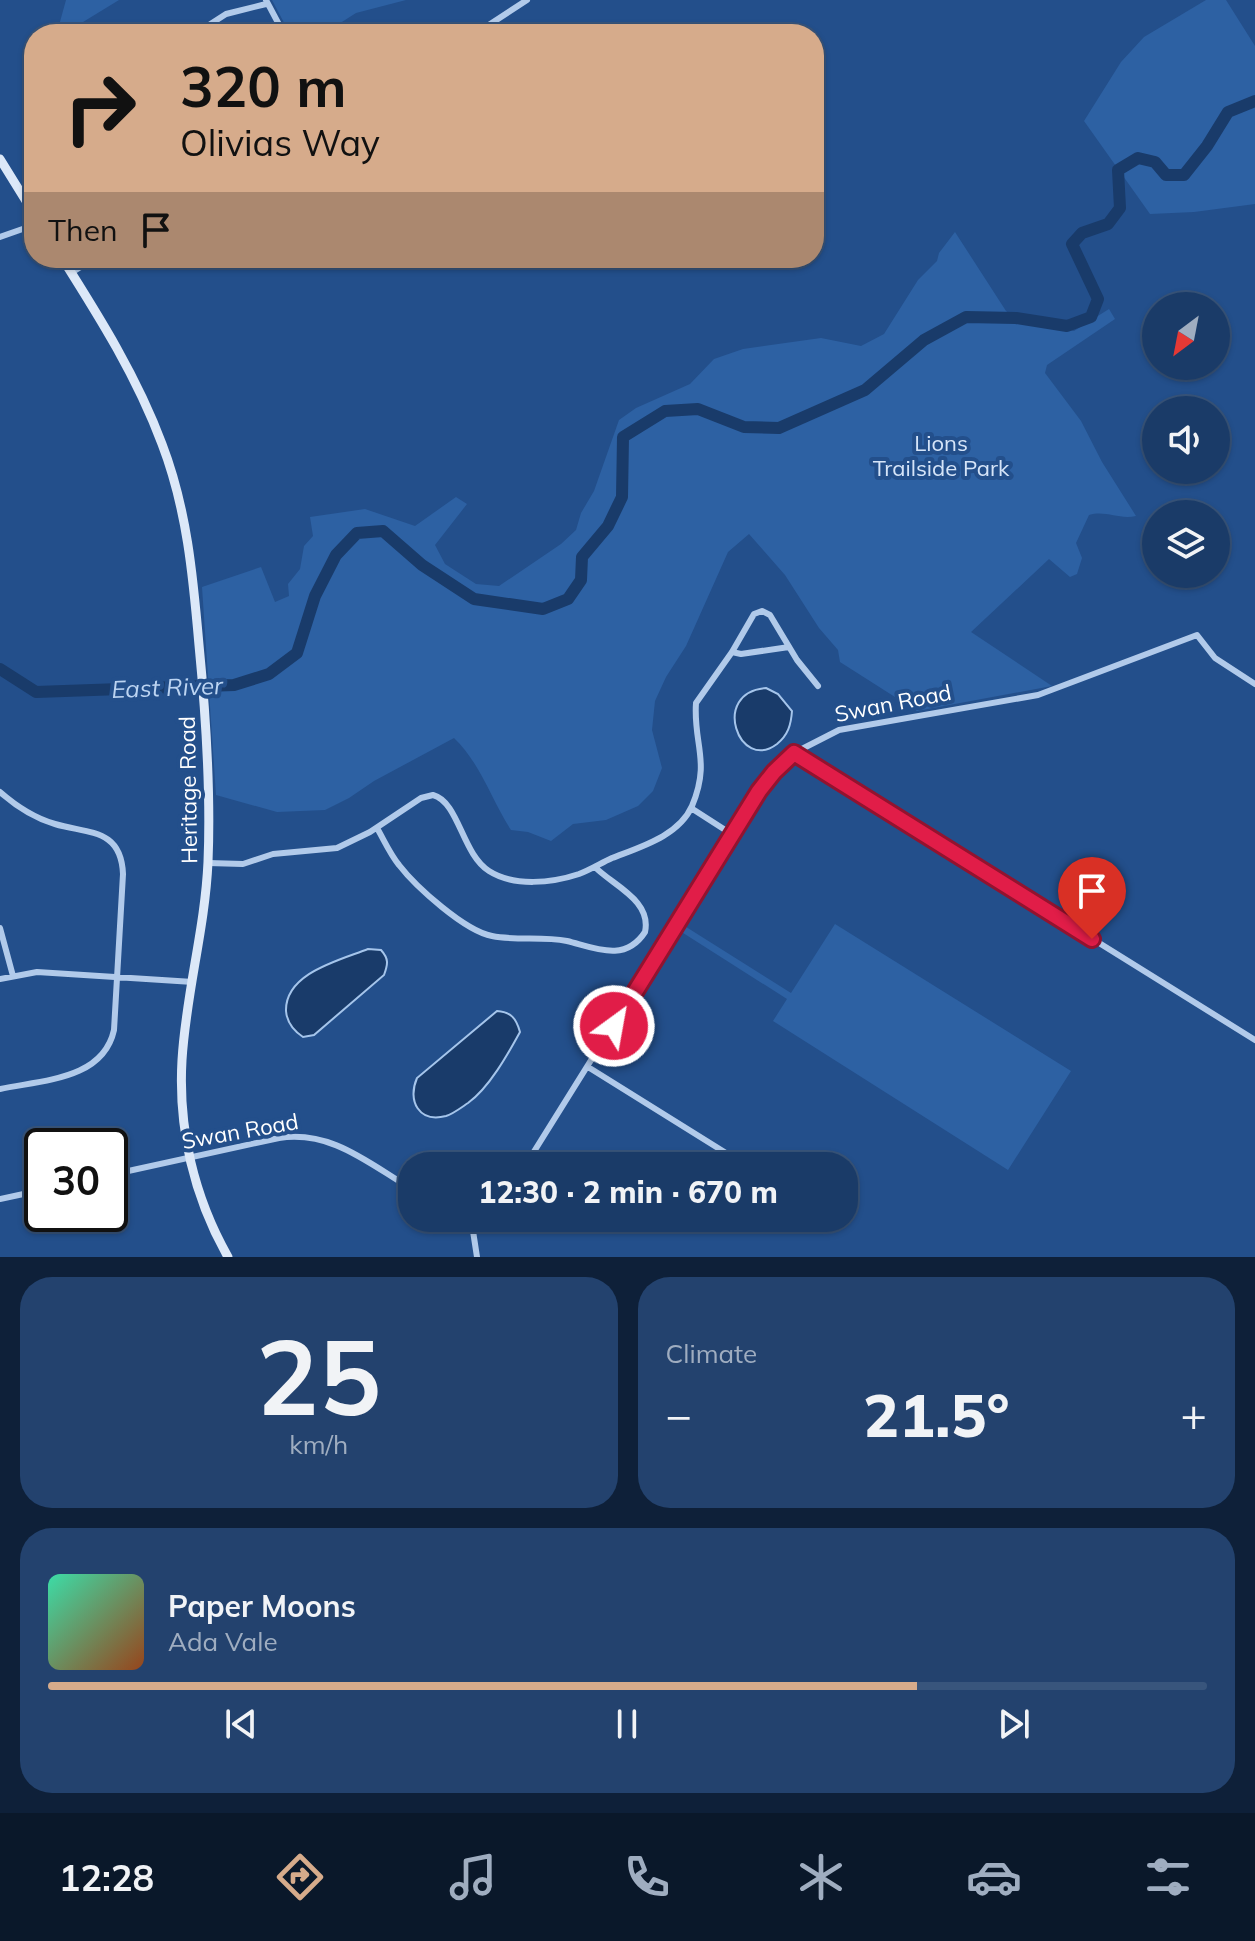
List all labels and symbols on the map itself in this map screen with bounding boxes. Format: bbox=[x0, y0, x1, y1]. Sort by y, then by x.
north arrow bbox=[1142, 292, 1230, 380]
park label: Lions Trailside Park bbox=[873, 429, 1010, 482]
water label: East River bbox=[111, 670, 224, 704]
street label: Swan Road bbox=[832, 678, 954, 728]
street label: Heritage Road bbox=[173, 716, 203, 864]
pin bbox=[1058, 857, 1126, 939]
position arrow bbox=[572, 984, 656, 1068]
street label: Swan Road bbox=[179, 1107, 301, 1155]
speed limit sign: 30 bbox=[24, 1128, 128, 1232]

